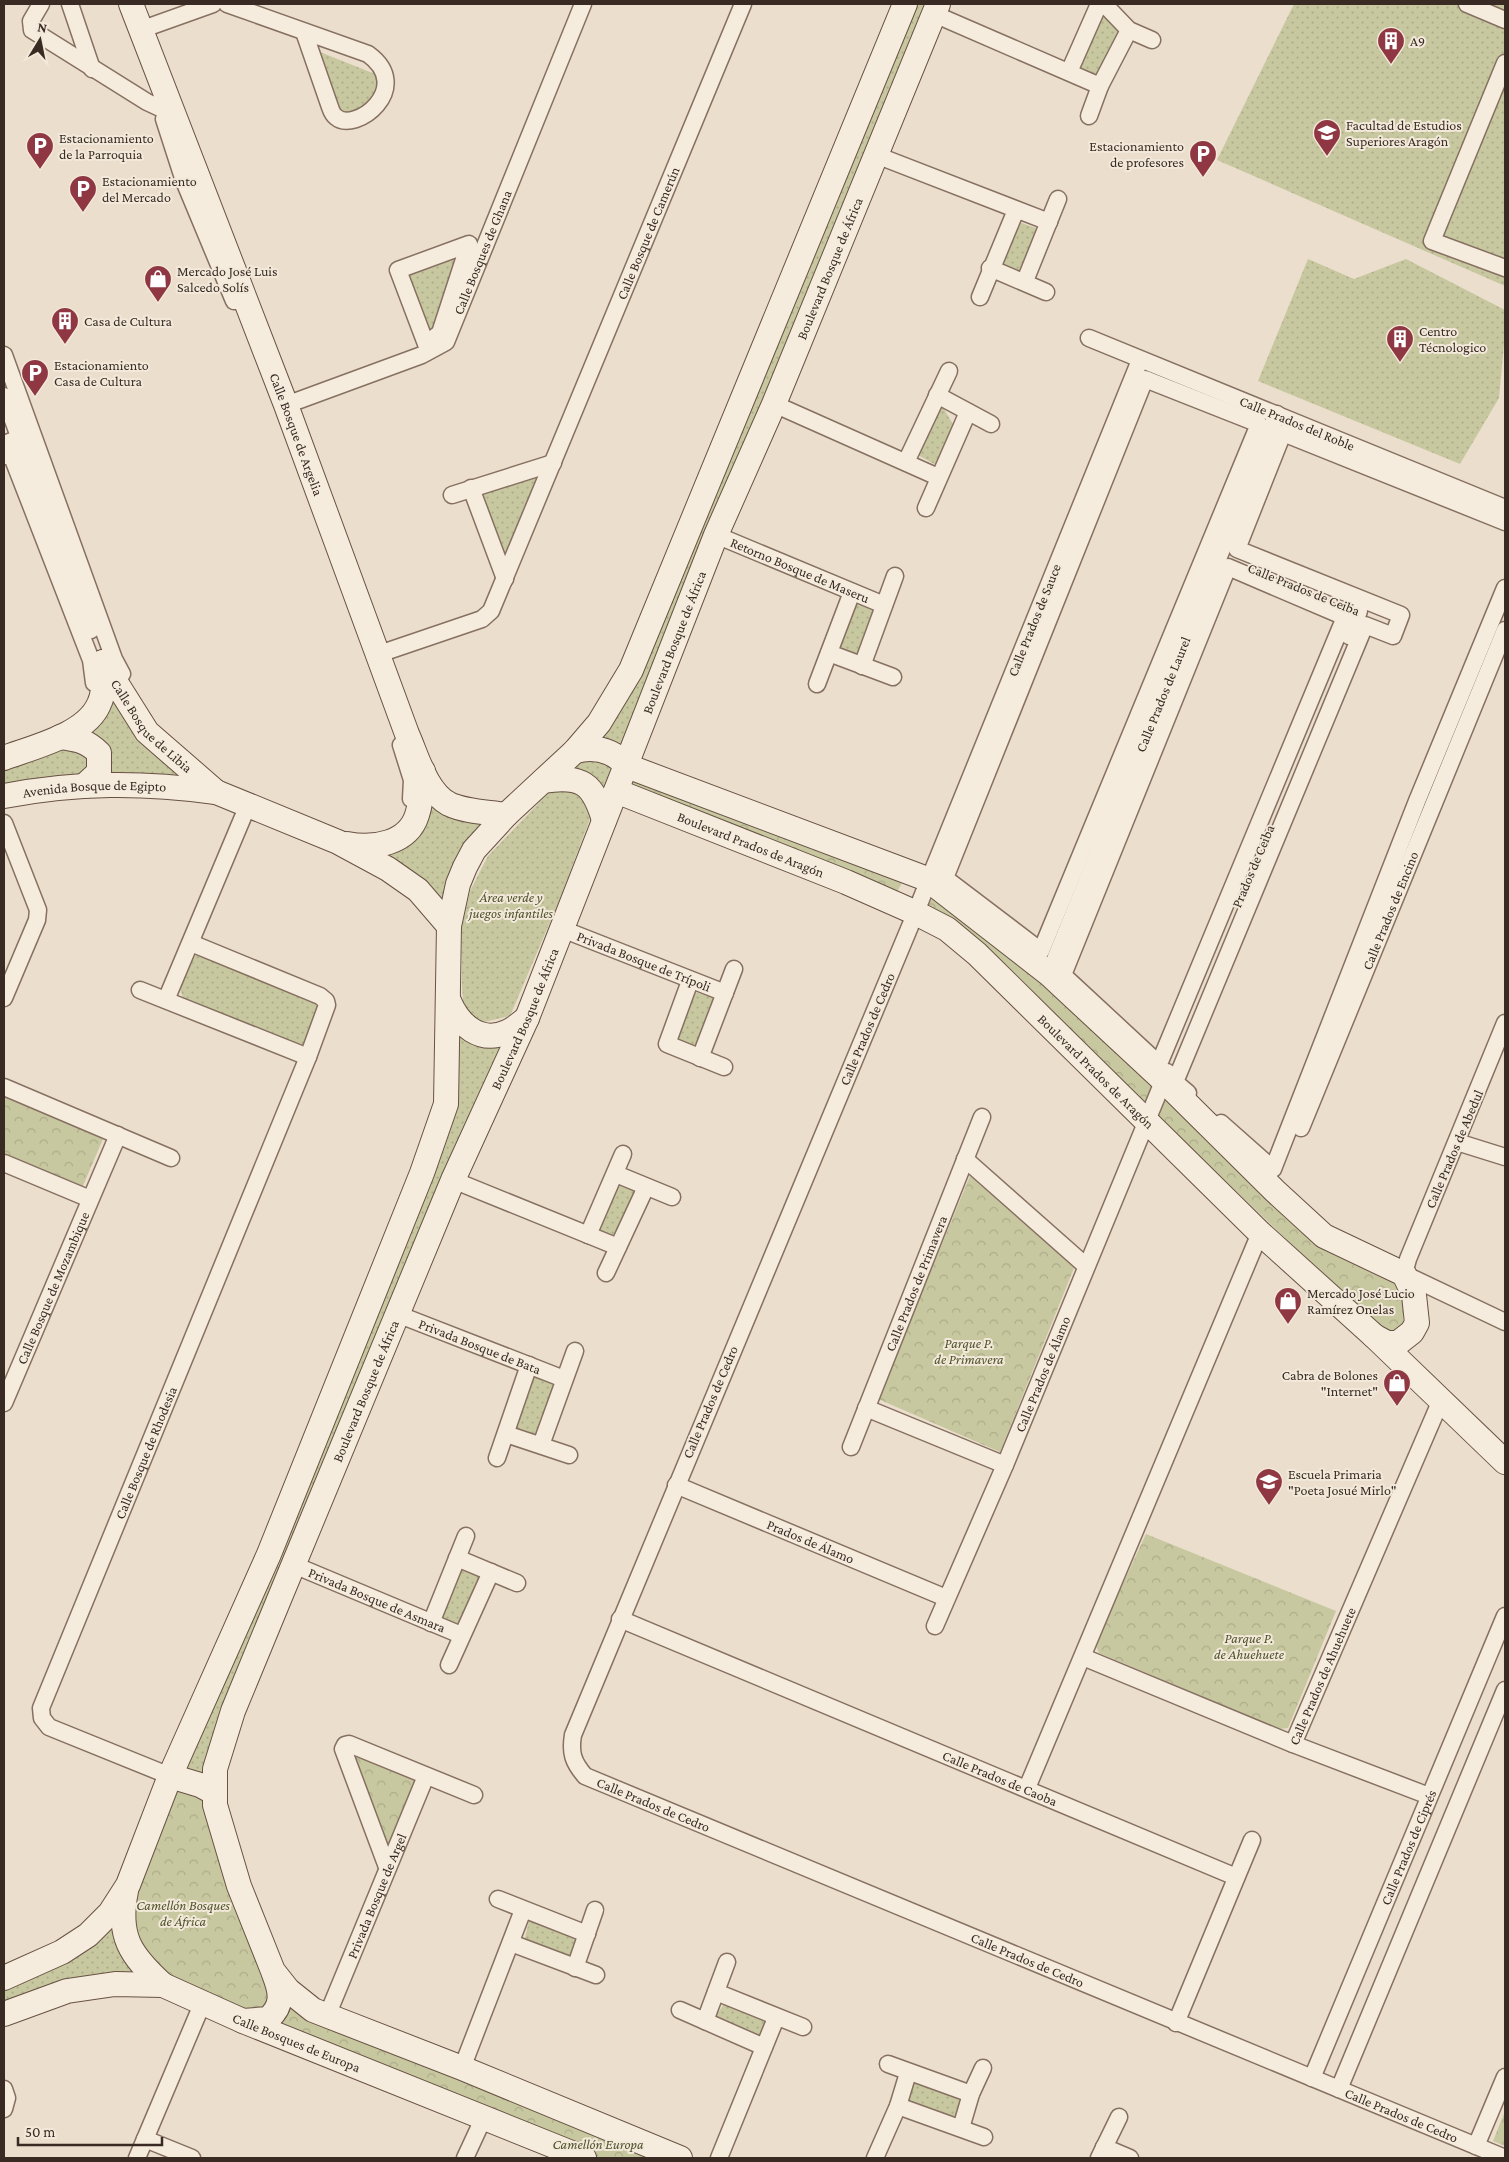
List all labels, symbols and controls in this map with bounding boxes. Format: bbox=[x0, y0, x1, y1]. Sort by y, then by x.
north arrow bbox=[15, 15, 65, 65]
text: N bbox=[36, 18, 49, 36]
building icon: A9 bbox=[1376, 26, 1406, 65]
place label: A9 bbox=[1410, 33, 1425, 49]
place label: Facultad de Estudios Superiores Aragón bbox=[1346, 117, 1462, 149]
school or university icon: Facultad de Estudios Superiores Aragón bbox=[1312, 118, 1342, 157]
place label: Estacionamiento de la Parroquia bbox=[59, 130, 154, 162]
parking icon: Estacionamiento de la Parroquia bbox=[25, 131, 55, 170]
place label: Estacionamiento de profesores bbox=[1089, 138, 1184, 170]
parking icon: Estacionamiento de profesores bbox=[1188, 139, 1218, 178]
street label: Calle Bosque de Camerún bbox=[613, 164, 683, 302]
place label: Estacionamiento del Mercado bbox=[102, 173, 197, 205]
parking icon: Estacionamiento del Mercado bbox=[68, 174, 98, 213]
street label: Calle Bosques de Ghana bbox=[450, 187, 515, 317]
street label: Boulevard Bosque de África bbox=[793, 195, 866, 342]
place label: Mercado José Luis Salcedo Solís bbox=[177, 263, 278, 295]
shop icon: Mercado José Luis Salcedo Solís bbox=[143, 264, 173, 303]
building icon: Casa de Cultura bbox=[50, 306, 80, 345]
place label: Casa de Cultura bbox=[84, 313, 172, 329]
place label: Centro Técnologico bbox=[1419, 323, 1486, 355]
building icon: Centro Técnologico bbox=[1385, 324, 1415, 363]
place label: Estacionamiento Casa de Cultura bbox=[54, 357, 149, 389]
parking icon: Estacionamiento Casa de Cultura bbox=[20, 358, 50, 397]
street label: Calle Bosque de Argelia bbox=[266, 371, 327, 498]
street label: Calle Prados del Roble bbox=[1237, 392, 1357, 454]
street label: Retorno Bosque de Maseru bbox=[728, 534, 872, 606]
street label: Calle Prados de Ceiba bbox=[1246, 559, 1363, 619]
street label: Calle Prados de Sauce bbox=[1004, 561, 1064, 679]
street label: Boulevard Bosque de África bbox=[639, 568, 709, 716]
street label: Calle Prados de Laurel bbox=[1132, 634, 1194, 754]
street label: Calle Bosque de Libia bbox=[108, 676, 196, 776]
street label: Avenida Bosque de Egipto bbox=[21, 777, 167, 801]
street label: Boulevard Prados de Aragón bbox=[675, 808, 827, 881]
street label: Prados de Ceiba bbox=[1228, 822, 1278, 910]
street label: Calle Prados de Encino bbox=[1359, 849, 1422, 972]
park label: Área verde y juegos infantiles bbox=[467, 889, 554, 922]
street label: Privada Bosque de Trípoli bbox=[575, 928, 714, 995]
street label: Boulevard Bosque de África bbox=[487, 945, 562, 1092]
street label: Calle Prados de Cedro bbox=[836, 970, 898, 1088]
street label: Boulevard Prados de Aragón bbox=[1035, 1011, 1158, 1132]
street label: Calle Prados de Abedul bbox=[1422, 1087, 1486, 1211]
street label: Calle Bosque de Mozambique bbox=[13, 1209, 92, 1367]
street label: Calle Prados de Primavera bbox=[882, 1213, 950, 1354]
place label: Mercado José Lucio Ramírez Onelas bbox=[1307, 1285, 1415, 1317]
shop icon: Mercado José Lucio Ramírez Onelas bbox=[1273, 1286, 1303, 1325]
street label: Calle Prados de Álamo bbox=[1011, 1314, 1074, 1434]
street label: Privada Bosque de Bata bbox=[417, 1315, 544, 1377]
street label: Boulevard Bosque de África bbox=[329, 1317, 402, 1464]
park label: Parque P. de Primavera bbox=[934, 1335, 1004, 1367]
street label: Calle Prados de Cedro bbox=[679, 1343, 741, 1461]
place label: Cabra de Bolones "Internet" bbox=[1282, 1367, 1378, 1399]
shop icon: Cabra de Bolones "Internet" bbox=[1382, 1368, 1412, 1407]
street label: Calle Bosque de Rhodesia bbox=[111, 1383, 180, 1521]
place label: Escuela Primaria "Poeta Josué Mirlo" bbox=[1288, 1466, 1397, 1498]
school or university icon: Escuela Primaria "Poeta Josué Mirlo" bbox=[1254, 1467, 1284, 1506]
street label: Prados de Álamo bbox=[765, 1516, 857, 1567]
street label: Privada Bosque de Asmara bbox=[306, 1564, 448, 1636]
street label: Calle Prados de Ahuehuete bbox=[1286, 1605, 1359, 1747]
park label: Parque P. de Ahuehuete bbox=[1214, 1630, 1285, 1662]
street label: Calle Prados de Caoba bbox=[940, 1747, 1060, 1809]
street label: Calle Prados de Cedro bbox=[594, 1774, 712, 1835]
street label: Calle Prados de Ciprés bbox=[1377, 1787, 1440, 1907]
street label: Privada Bosque de Argel bbox=[344, 1831, 410, 1961]
park label: Camellón Bosques de África bbox=[136, 1897, 231, 1929]
street label: Calle Prados de Cedro bbox=[969, 1929, 1086, 1990]
street label: Calle Bosques de Europa bbox=[230, 2009, 363, 2076]
street label: Calle Prados de Cedro bbox=[1343, 2084, 1461, 2146]
scale bar bbox=[18, 2114, 161, 2146]
text: 50 m bbox=[25, 2124, 55, 2140]
park label: Camellón Europa bbox=[552, 2136, 644, 2152]

